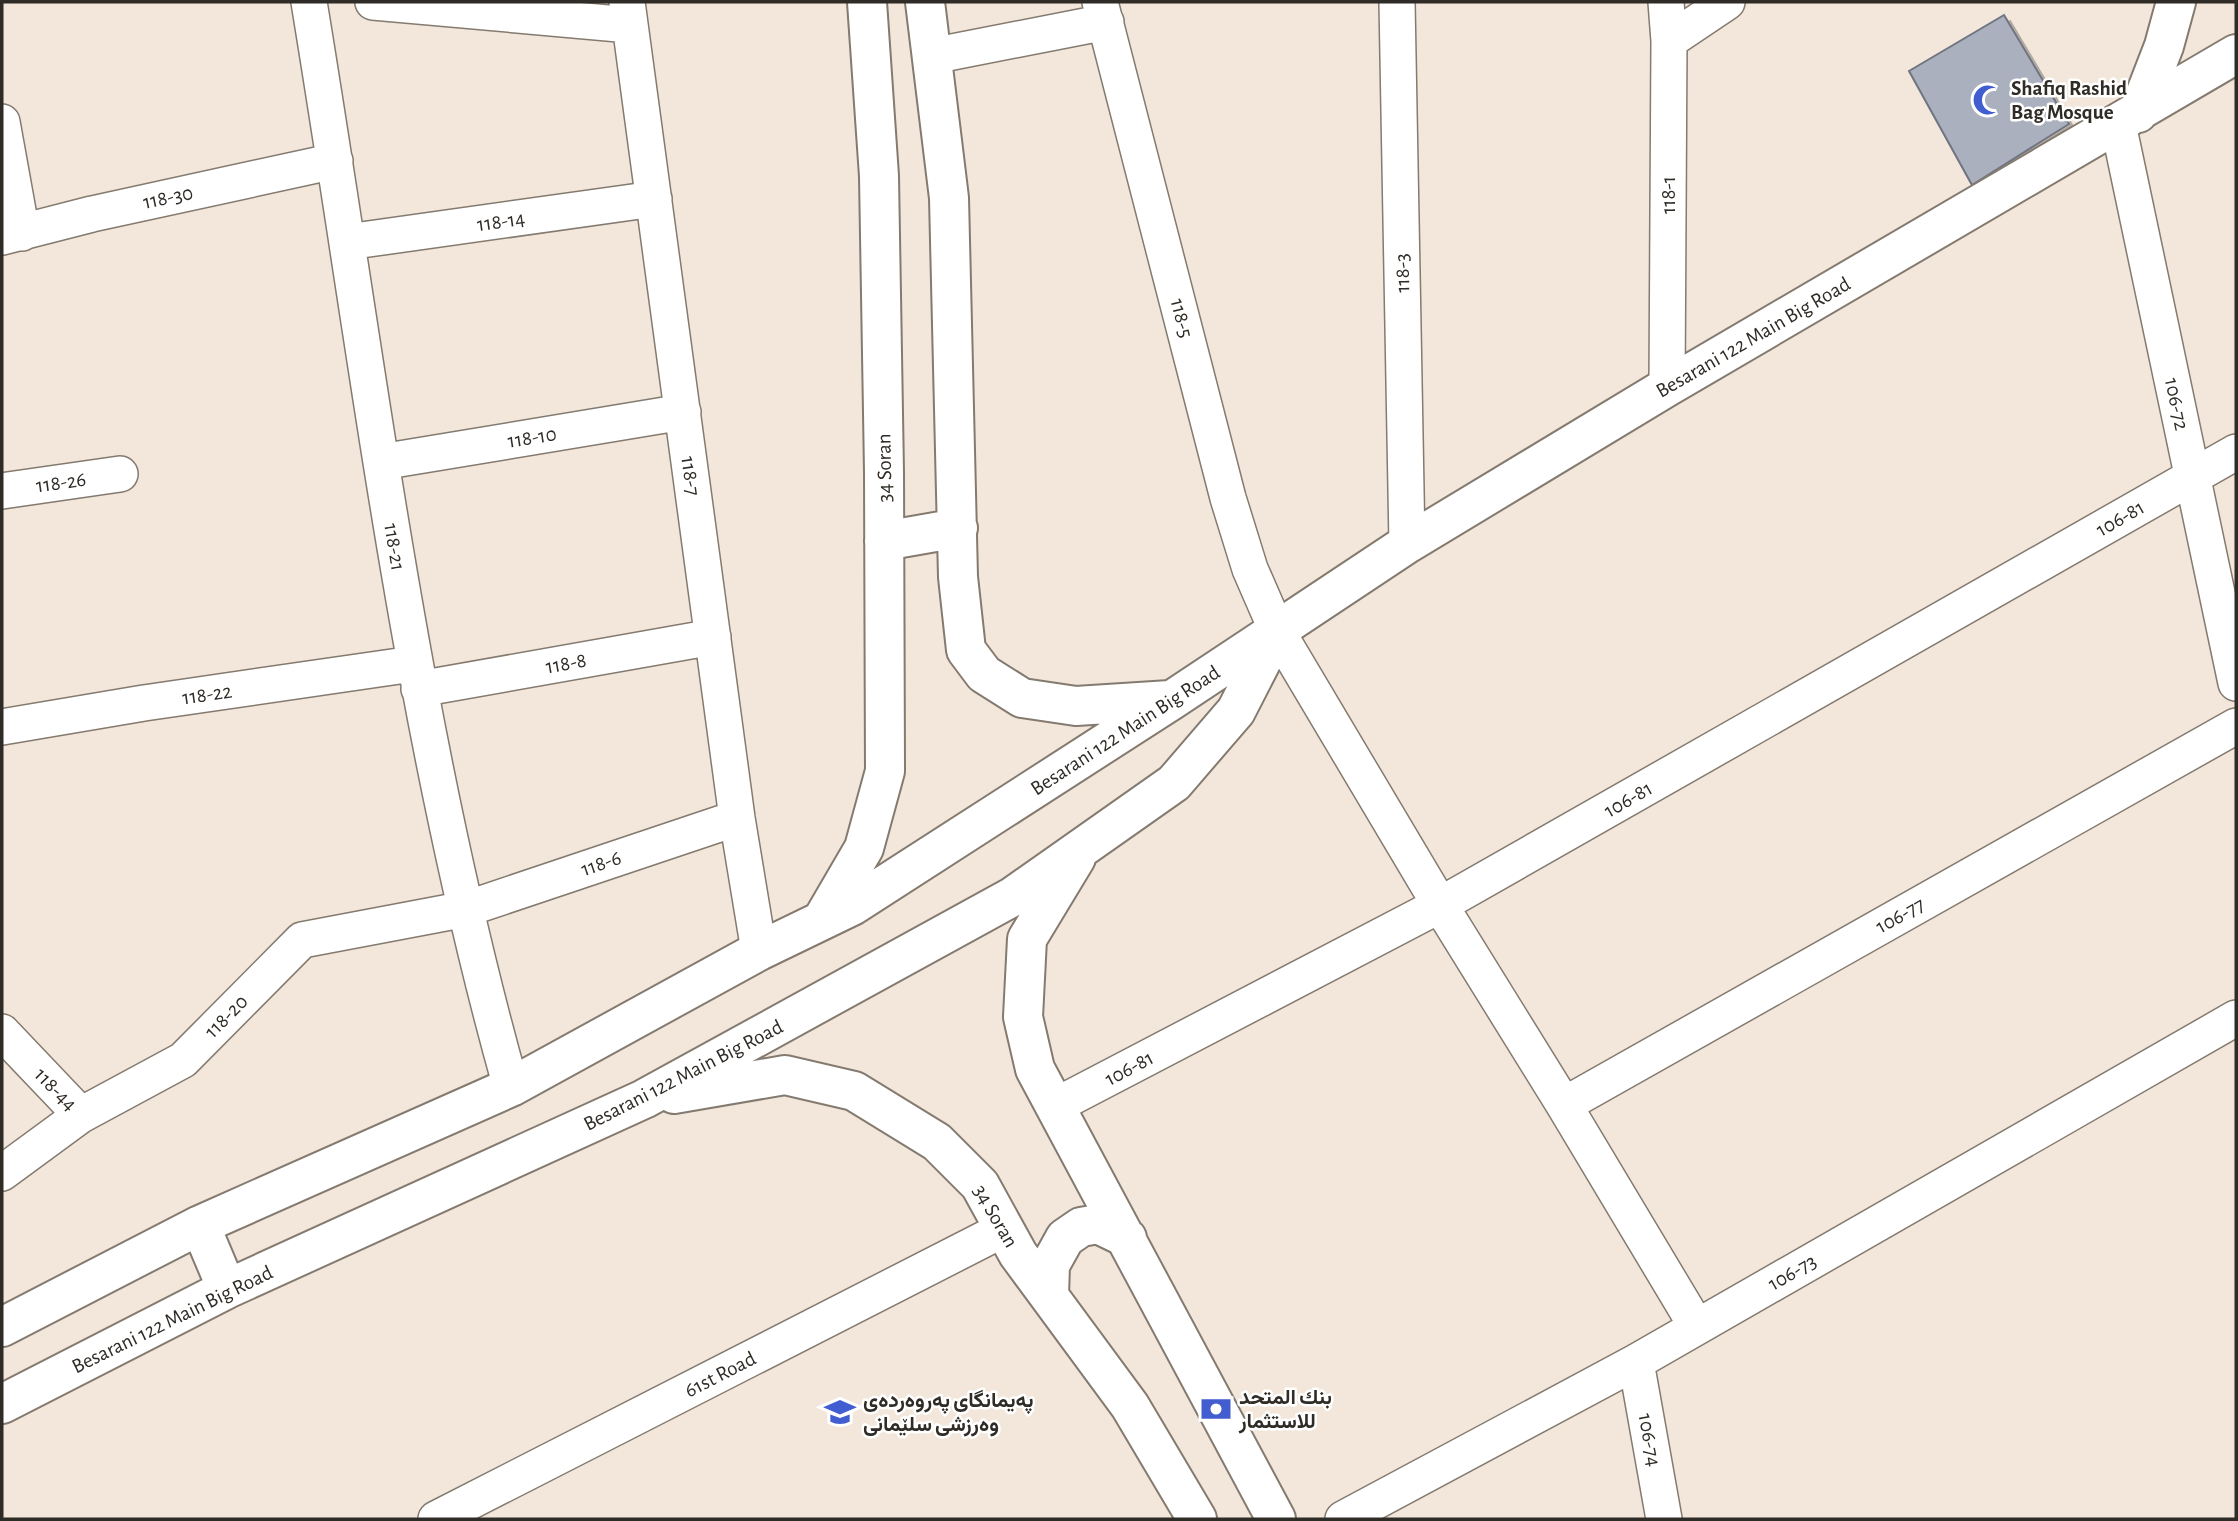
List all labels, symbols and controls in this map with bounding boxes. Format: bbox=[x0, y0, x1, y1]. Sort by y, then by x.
place label: Shafiq Rashid Bag Mosque bbox=[2011, 78, 2127, 123]
mosque icon: Shafiq Rashid Bag Mosque bbox=[1971, 83, 2005, 117]
street label: 118-1 bbox=[1658, 176, 1679, 214]
street label: 118-30 bbox=[141, 182, 195, 213]
street label: 118-14 bbox=[476, 208, 526, 235]
street label: 118-3 bbox=[1392, 253, 1413, 293]
street label: Besarani 122 Main Big Road bbox=[1653, 273, 1854, 402]
street label: 118-5 bbox=[1167, 296, 1196, 340]
street label: 106-72 bbox=[2161, 376, 2192, 432]
street label: 118-10 bbox=[506, 423, 558, 452]
street label: 34 Soran bbox=[873, 433, 896, 503]
street label: 118-7 bbox=[677, 455, 704, 497]
street label: 118-26 bbox=[35, 469, 87, 496]
street label: 106-81 bbox=[2093, 496, 2148, 540]
street label: 118-21 bbox=[380, 522, 409, 572]
street label: 118-8 bbox=[544, 650, 588, 677]
street label: Besarani 122 Main Big Road bbox=[1027, 661, 1224, 799]
street label: 118-22 bbox=[181, 681, 233, 708]
street label: 106-81 bbox=[1601, 777, 1656, 821]
street label: 118-6 bbox=[578, 847, 624, 880]
street label: 106-77 bbox=[1872, 893, 1928, 937]
street label: 118-20 bbox=[201, 991, 252, 1042]
street label: Besarani 122 Main Big Road bbox=[580, 1016, 786, 1135]
street label: 106-81 bbox=[1101, 1047, 1157, 1090]
street label: 118-44 bbox=[30, 1064, 81, 1115]
street label: 34 Soran bbox=[969, 1181, 1022, 1251]
street label: 106-73 bbox=[1764, 1250, 1820, 1295]
street label: Besarani 122 Main Big Road bbox=[69, 1262, 276, 1377]
street label: 61st Road bbox=[681, 1348, 759, 1401]
place label: بنك المتحد للاستثمار bbox=[1238, 1387, 1332, 1434]
place label: پەیمانگای پەروەردەی وەرزشی سلێمانی bbox=[863, 1389, 1033, 1437]
bank icon: بنك المتحد للاستثمار bbox=[1199, 1392, 1233, 1426]
school or university icon: پەیمانگای پەروەردەی وەرزشی سلێمانی bbox=[823, 1395, 857, 1429]
street label: 106-74 bbox=[1635, 1412, 1664, 1468]

